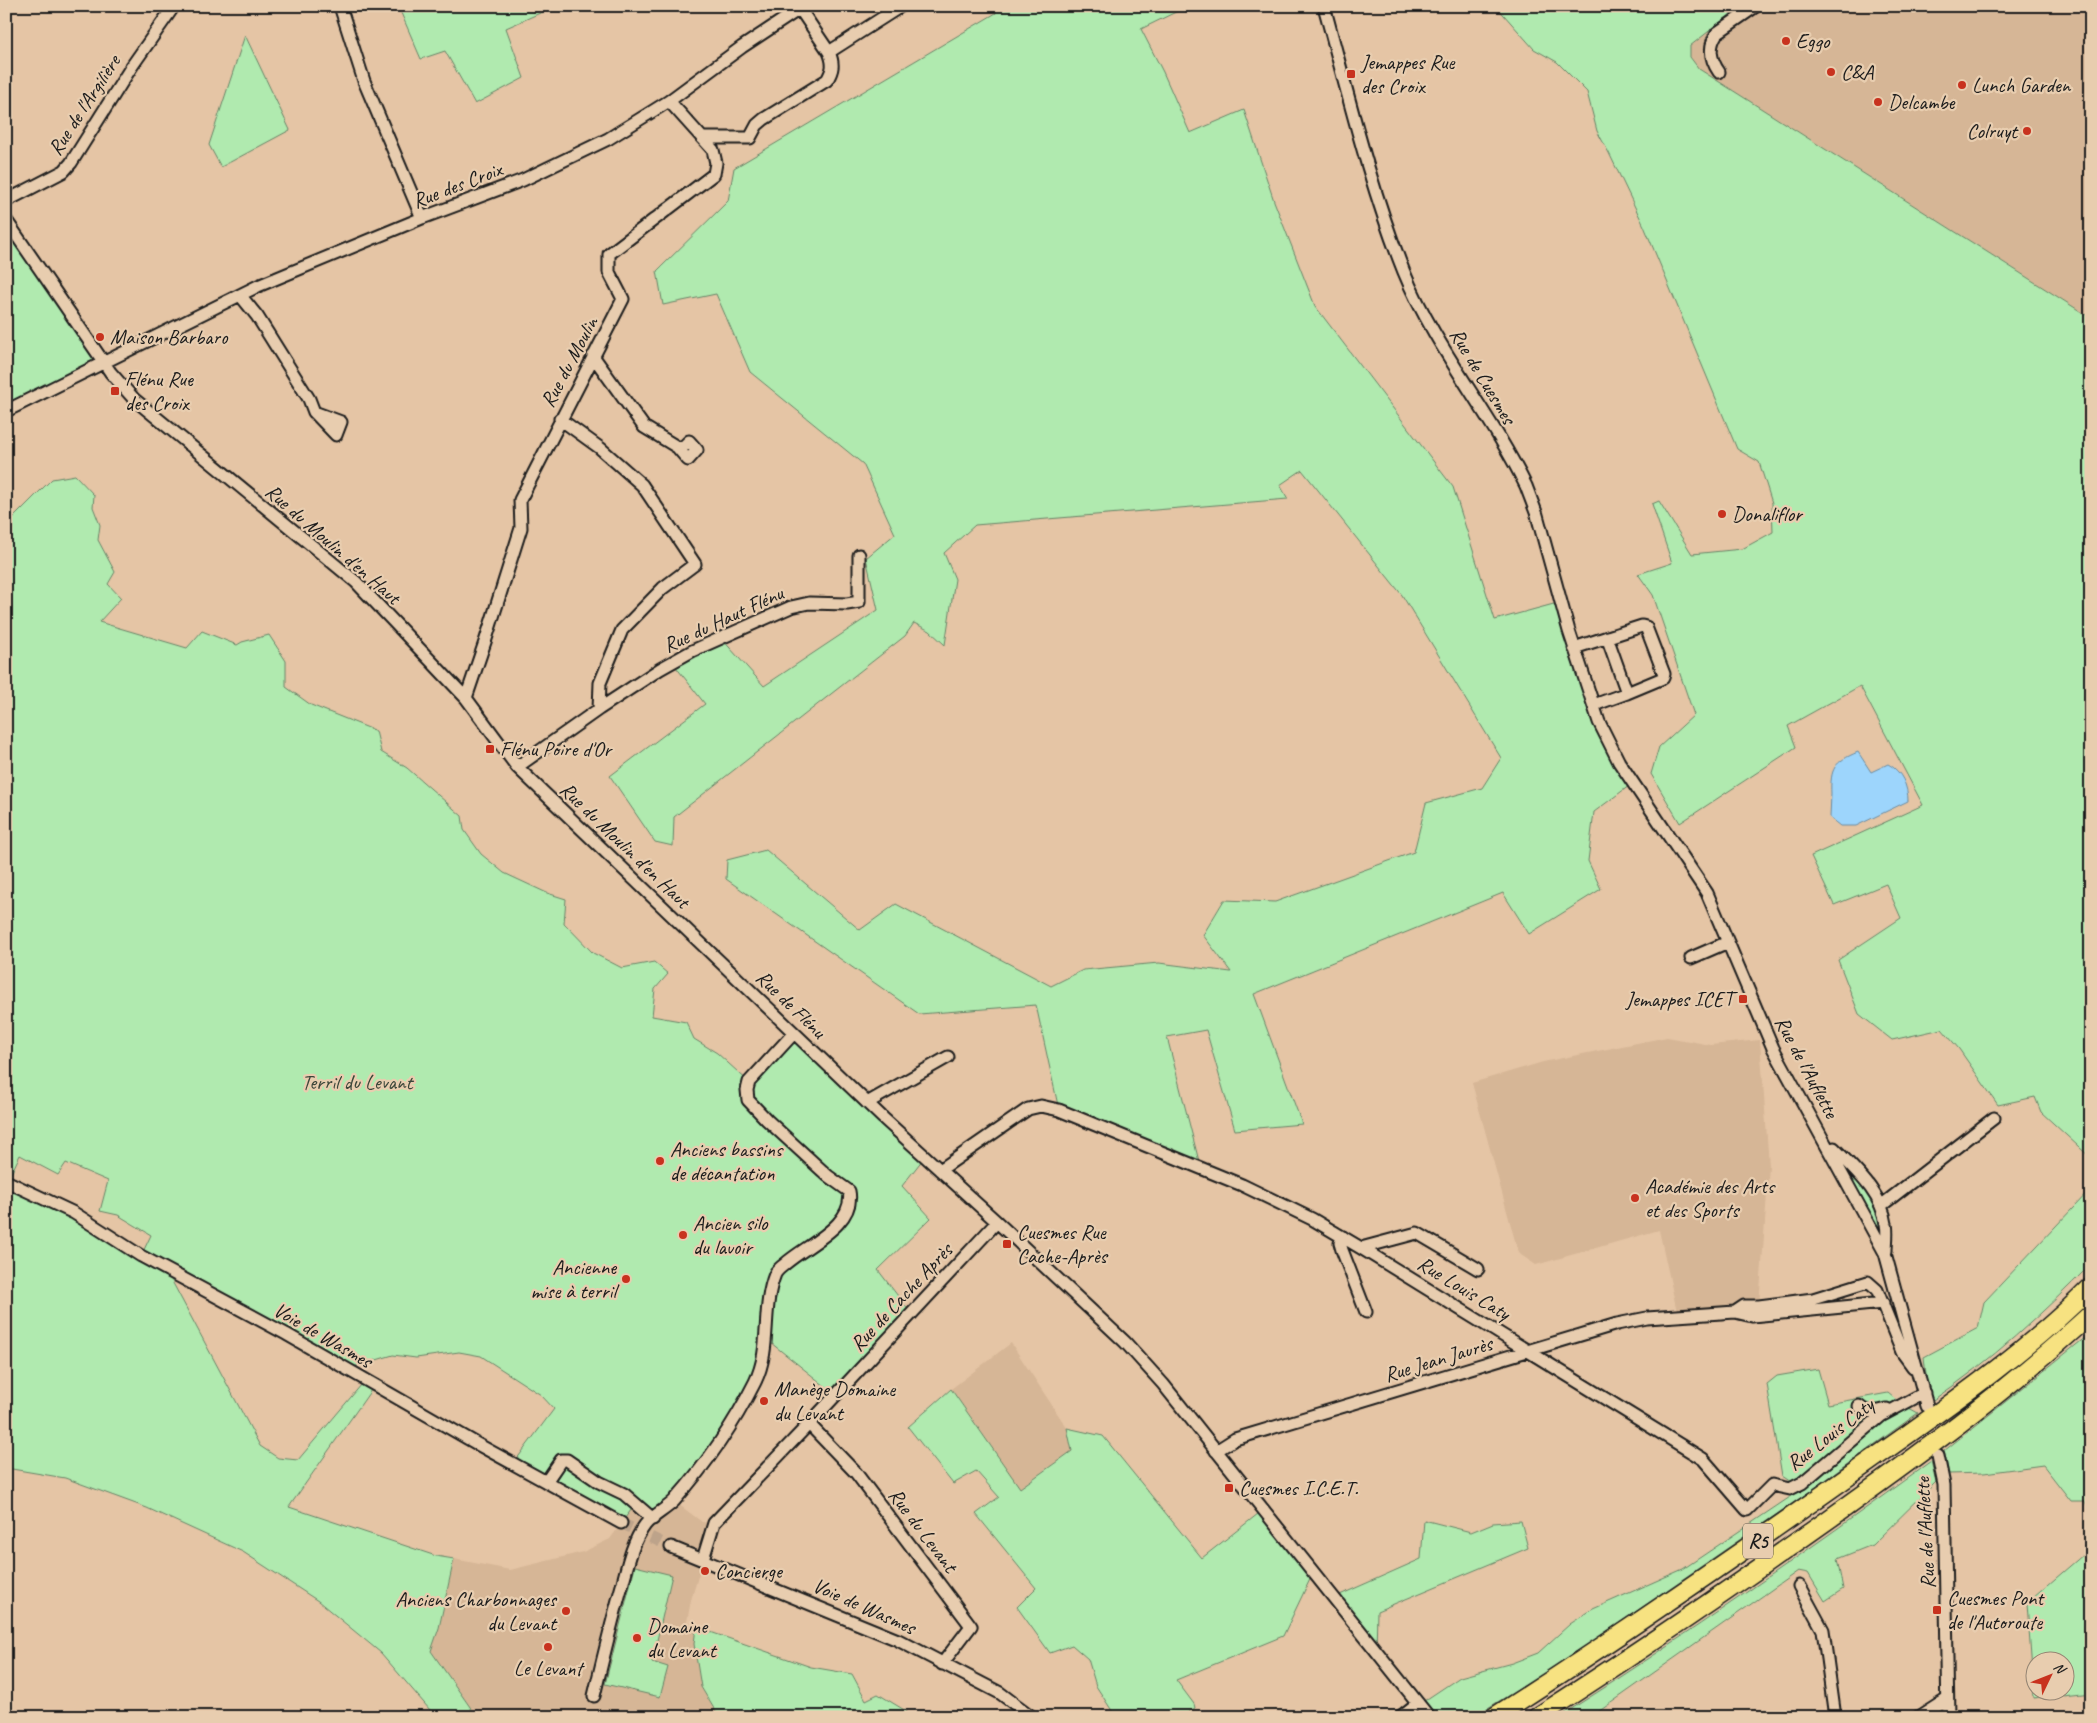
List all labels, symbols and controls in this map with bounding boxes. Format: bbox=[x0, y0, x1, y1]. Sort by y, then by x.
place label: Eggo bbox=[1796, 28, 1831, 54]
marker: Eggo bbox=[1780, 35, 1792, 47]
street label: Rue de l'Argilière bbox=[42, 48, 127, 160]
place label: Jemappes Rue des Croix bbox=[1360, 49, 1456, 99]
place label: C&A bbox=[1841, 59, 1875, 85]
marker: C&A bbox=[1825, 66, 1837, 78]
marker: Jemappes Rue des Croix bbox=[1345, 68, 1357, 80]
place label: Lunch Garden bbox=[1972, 72, 2072, 98]
marker: Lunch Garden bbox=[1956, 79, 1968, 91]
place label: Delcambe bbox=[1888, 89, 1956, 115]
marker: Delcambe bbox=[1872, 96, 1884, 108]
place label: Colruyt bbox=[1967, 118, 2019, 144]
marker: Colruyt bbox=[2021, 125, 2033, 137]
street label: Rue des Croix bbox=[409, 155, 507, 214]
street label: Rue du Moulin bbox=[534, 311, 604, 412]
street label: Rue de Cuesmes bbox=[1444, 323, 1523, 430]
place label: Maison Barbaro bbox=[110, 324, 229, 350]
marker: Maison Barbaro bbox=[94, 331, 106, 343]
place label: Flénu Rue des Croix bbox=[125, 366, 194, 416]
marker: Flénu Rue des Croix bbox=[109, 385, 121, 397]
street label: Rue du Moulin d'en Haut bbox=[260, 478, 408, 611]
place label: Donaliflor bbox=[1732, 501, 1803, 527]
marker: Donaliflor bbox=[1716, 508, 1728, 520]
street label: Rue du Haut Flénu bbox=[659, 579, 788, 658]
place label: Flénu Poire d'Or bbox=[500, 736, 613, 762]
marker: Flénu Poire d'Or bbox=[484, 743, 496, 755]
street label: Rue du Moulin d'en Haut bbox=[555, 776, 697, 915]
street label: Rue de Flénu bbox=[751, 964, 832, 1045]
place label: Jemappes ICET bbox=[1625, 986, 1738, 1012]
marker: Jemappes ICET bbox=[1737, 993, 1749, 1005]
street label: Rue de l'Auflette bbox=[1769, 1012, 1845, 1123]
park label: Terril du Levant bbox=[302, 1069, 414, 1095]
place label: Anciens bassins de décantation bbox=[670, 1136, 784, 1186]
marker: Anciens bassins de décantation bbox=[654, 1155, 666, 1167]
place label: Académie des Arts et des Sports bbox=[1645, 1173, 1776, 1223]
marker: Académie des Arts et des Sports bbox=[1629, 1192, 1641, 1204]
place label: Ancien silo du lavoir bbox=[693, 1210, 769, 1260]
place label: Cuesmes Rue Cache-Après bbox=[1017, 1219, 1109, 1269]
marker: Ancien silo du lavoir bbox=[677, 1229, 689, 1241]
street label: Rue de Cache Après bbox=[844, 1236, 959, 1356]
marker: Cuesmes Rue Cache-Après bbox=[1001, 1238, 1013, 1250]
street label: Rue Louis Caty bbox=[1413, 1250, 1517, 1327]
place label: Ancienne mise à terril bbox=[531, 1254, 619, 1304]
marker: Ancienne mise à terril bbox=[620, 1273, 632, 1285]
street label: Voie de Wasmes bbox=[269, 1296, 379, 1375]
street label: Rue Jean Jaurès bbox=[1381, 1330, 1497, 1388]
place label: Manège Domaine du Levant bbox=[774, 1376, 896, 1426]
street label: Rue Louis Caty bbox=[1781, 1391, 1880, 1476]
marker: Manège Domaine du Levant bbox=[758, 1395, 770, 1407]
place label: Cuesmes I.C.E.T. bbox=[1239, 1475, 1359, 1501]
street label: Rue de l'Auflette bbox=[1909, 1475, 1941, 1590]
marker: Cuesmes I.C.E.T. bbox=[1223, 1482, 1235, 1494]
street label: Rue du Levant bbox=[883, 1483, 964, 1579]
road number: R5 bbox=[1743, 1524, 1773, 1558]
place label: Concierge bbox=[715, 1558, 784, 1584]
marker: Concierge bbox=[699, 1565, 711, 1577]
street label: Voie de Wasmes bbox=[809, 1572, 921, 1641]
place label: Cuesmes Pont de l'Autoroute bbox=[1947, 1585, 2045, 1635]
place label: Anciens Charbonnages du Levant bbox=[395, 1586, 558, 1636]
marker: Cuesmes Pont de l'Autoroute bbox=[1931, 1604, 1943, 1616]
marker: Anciens Charbonnages du Levant bbox=[560, 1605, 572, 1617]
place label: Domaine du Levant bbox=[647, 1613, 718, 1663]
marker: Domaine du Levant bbox=[631, 1632, 643, 1644]
marker: Le Levant bbox=[542, 1641, 554, 1653]
north arrow bbox=[2024, 1650, 2074, 1700]
place label: Le Levant bbox=[514, 1655, 585, 1681]
text: N bbox=[2050, 1659, 2070, 1678]

